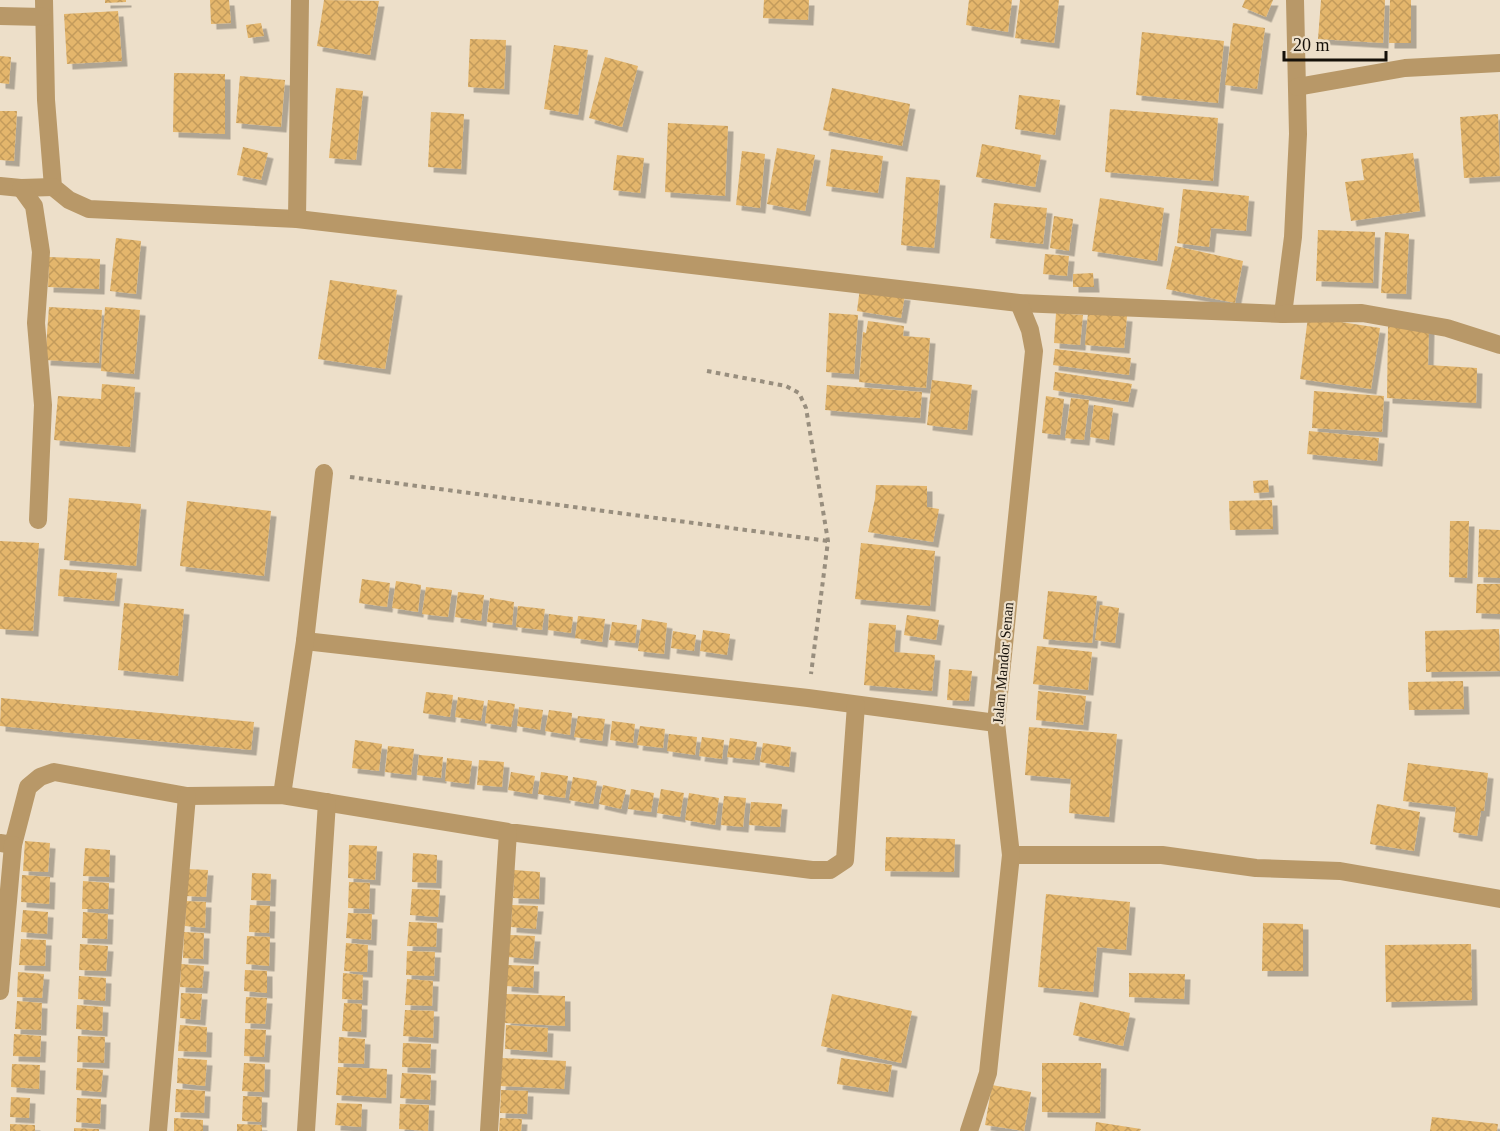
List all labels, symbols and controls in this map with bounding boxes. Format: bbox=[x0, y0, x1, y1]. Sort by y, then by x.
scale bar bbox=[1284, 24, 1386, 62]
text: 20 m bbox=[1293, 35, 1330, 55]
street label: Jalan Mandor Senan bbox=[990, 601, 1016, 725]

